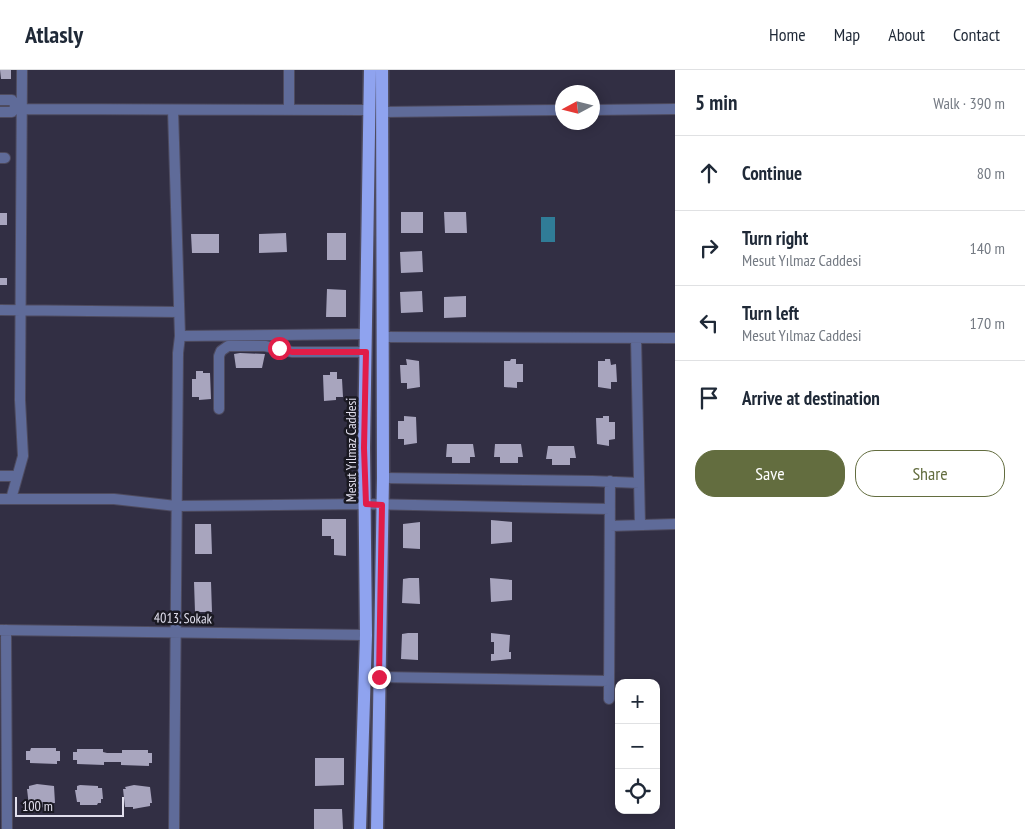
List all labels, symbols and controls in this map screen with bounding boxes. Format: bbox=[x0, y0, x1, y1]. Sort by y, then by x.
text: Atlasly bbox=[25, 19, 83, 50]
text: Home bbox=[769, 23, 806, 46]
text: Map bbox=[834, 23, 860, 46]
text: About bbox=[888, 23, 925, 46]
text: Contact bbox=[953, 23, 1000, 46]
north arrow bbox=[555, 85, 600, 130]
text: 5 min bbox=[695, 89, 737, 116]
text: Walk · 390 m bbox=[933, 93, 1005, 113]
icon: ahead bbox=[695, 159, 723, 187]
text: Continue bbox=[742, 161, 802, 185]
text: 80 m bbox=[977, 163, 1005, 183]
text: Turn right bbox=[742, 226, 808, 250]
icon: right bbox=[695, 234, 723, 262]
text: 140 m bbox=[970, 238, 1005, 258]
text: Mesut Yılmaz Caddesi bbox=[742, 250, 862, 270]
text: Turn left bbox=[742, 301, 799, 325]
icon: left bbox=[695, 309, 723, 337]
text: 170 m bbox=[970, 313, 1005, 333]
text: Mesut Yılmaz Caddesi bbox=[742, 325, 862, 345]
route start bbox=[268, 337, 291, 360]
icon: arrive bbox=[695, 384, 723, 412]
text: Arrive at destination bbox=[742, 386, 880, 410]
street label: Mesut Yılmaz Caddesi bbox=[342, 398, 360, 502]
button: Save bbox=[695, 450, 845, 497]
button: Share bbox=[855, 450, 1005, 497]
street label: 4013. Sokak bbox=[154, 608, 213, 628]
route end bbox=[368, 666, 391, 689]
map controls bbox=[615, 679, 660, 814]
button: + bbox=[615, 679, 660, 724]
button: − bbox=[615, 724, 660, 769]
button: locate bbox=[615, 769, 660, 814]
scale bar bbox=[15, 794, 124, 817]
text: 100 m bbox=[22, 797, 53, 815]

